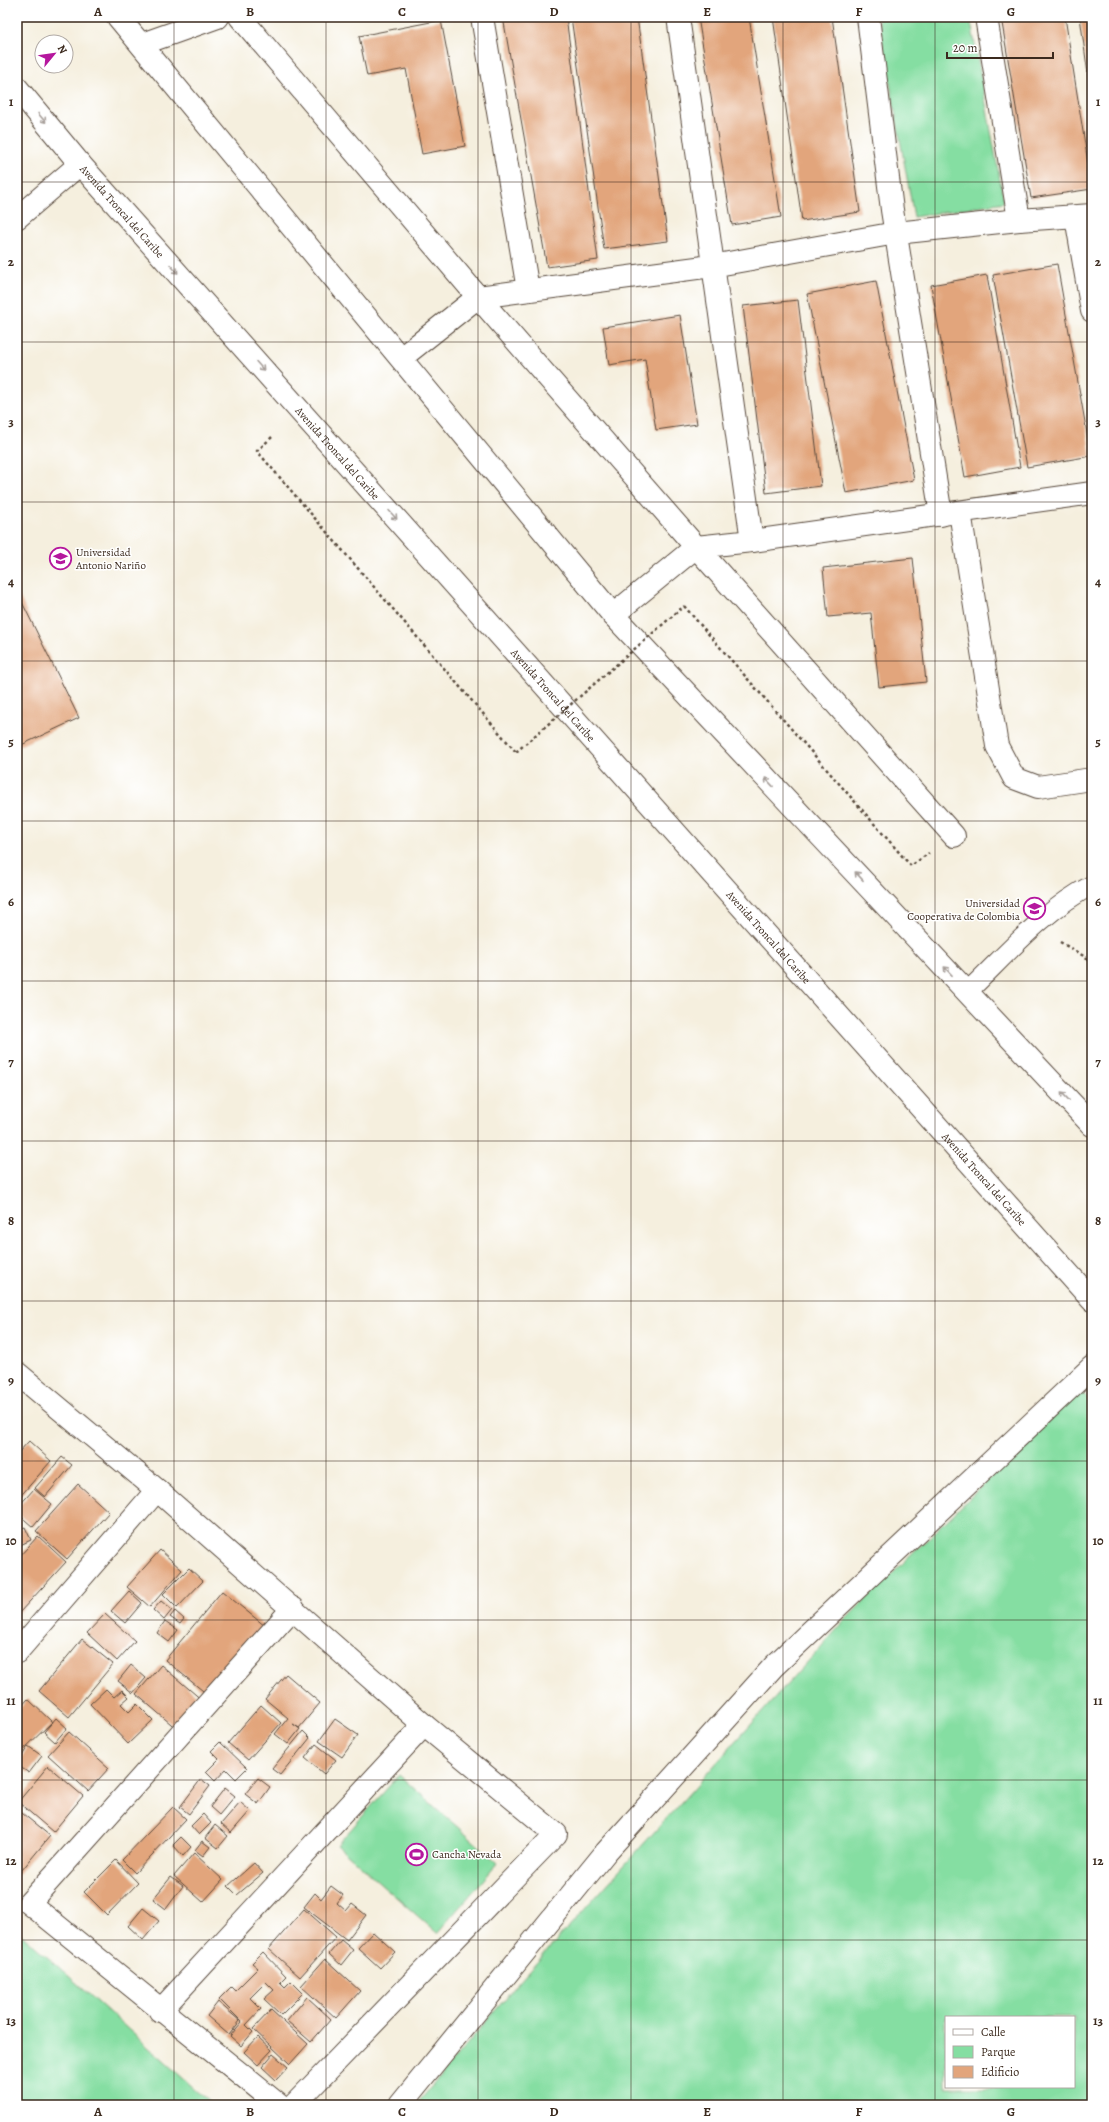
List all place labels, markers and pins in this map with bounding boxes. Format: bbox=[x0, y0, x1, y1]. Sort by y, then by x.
school or university icon: Universidad Antonio Nariño bbox=[48, 545, 74, 571]
place label: Universidad Antonio Nariño bbox=[75, 545, 146, 573]
place label: Universidad Cooperativa de Colombia bbox=[907, 896, 1021, 924]
school or university icon: Universidad Cooperativa de Colombia bbox=[1022, 896, 1048, 922]
sports icon: Cancha Nevada bbox=[404, 1841, 430, 1867]
place label: Cancha Nevada bbox=[432, 1847, 502, 1862]

